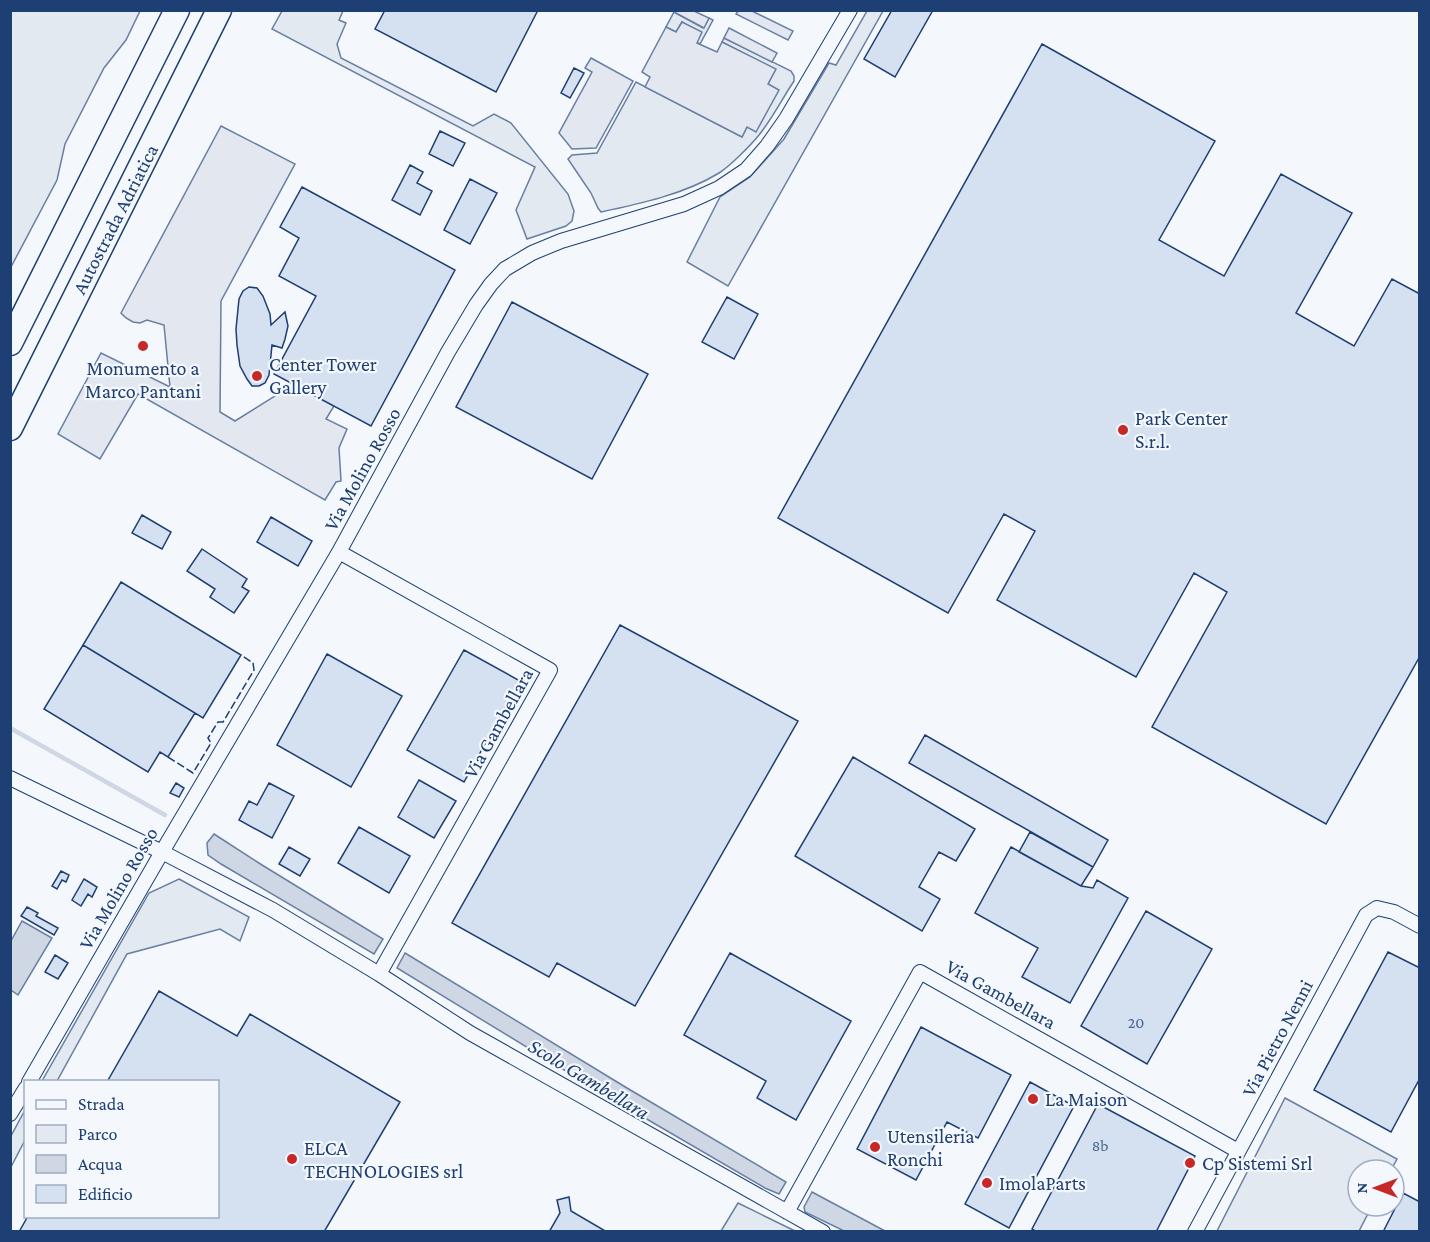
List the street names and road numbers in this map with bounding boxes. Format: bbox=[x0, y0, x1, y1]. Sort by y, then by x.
street label: Autostrada Adriatica bbox=[68, 140, 162, 298]
street label: Via Molino Rosso bbox=[319, 404, 405, 534]
street label: Via Gambellara bbox=[459, 664, 537, 782]
street label: Via Molino Rosso bbox=[74, 823, 162, 953]
street label: Via Gambellara bbox=[942, 955, 1060, 1033]
street label: Via Pietro Nenni bbox=[1237, 976, 1317, 1100]

